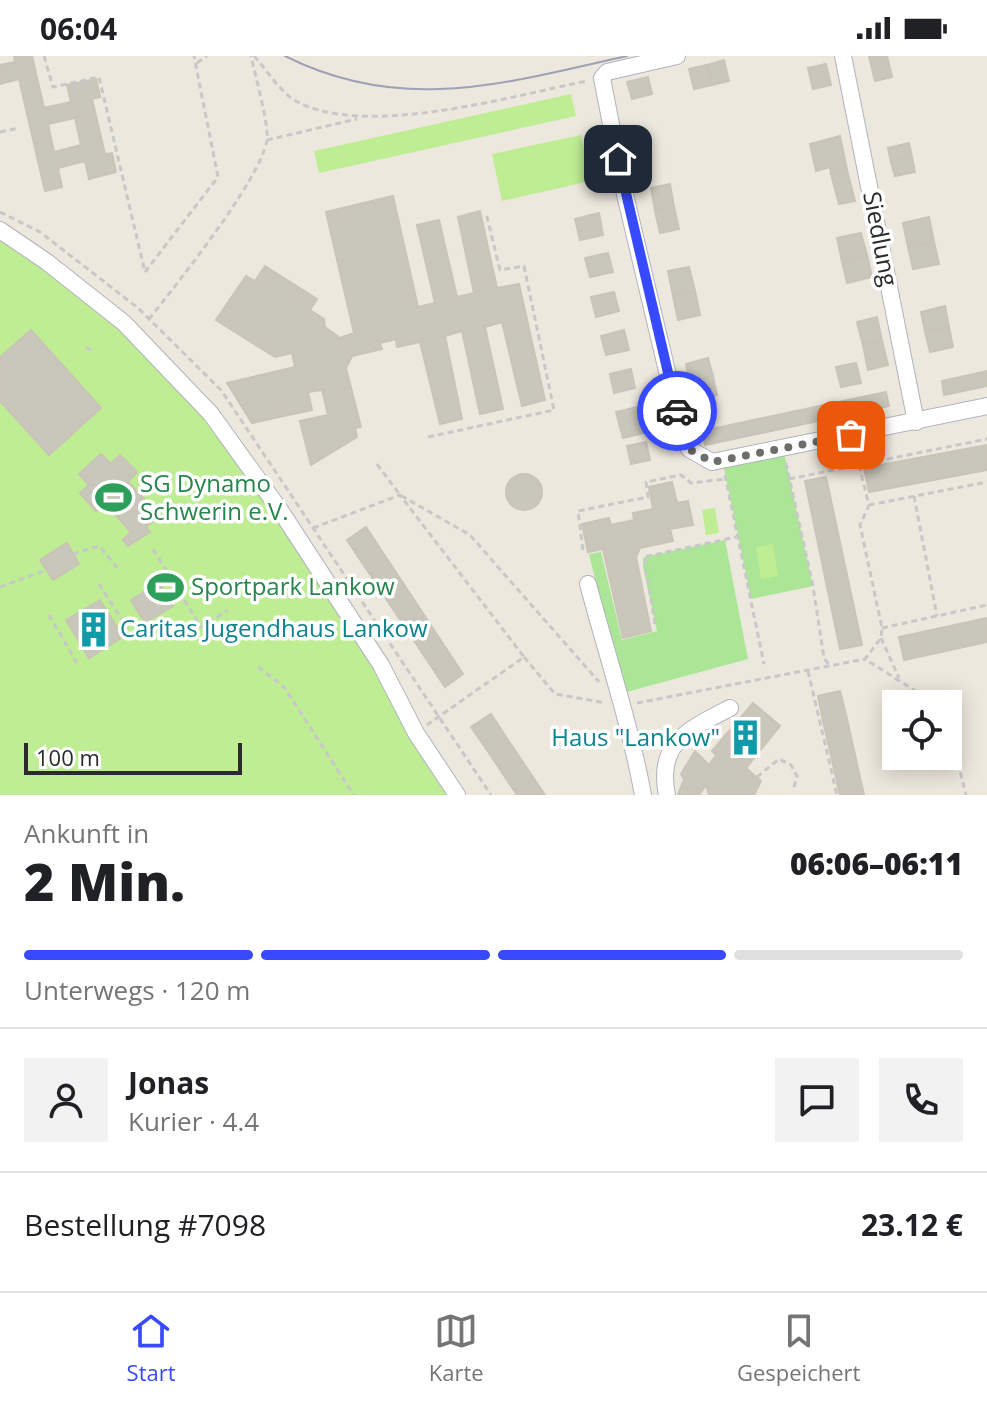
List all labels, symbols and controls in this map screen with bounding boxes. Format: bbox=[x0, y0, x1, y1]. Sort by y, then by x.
text: 06:04 bbox=[40, 8, 117, 49]
pin bbox=[584, 125, 652, 193]
icon: home bbox=[596, 137, 640, 181]
street label: Siedlung bbox=[856, 188, 907, 289]
courier bbox=[637, 371, 717, 451]
icon: car bbox=[655, 389, 699, 433]
pin bbox=[817, 401, 885, 469]
icon: bag bbox=[829, 413, 873, 457]
place label: SG Dynamo Schwerin e.V. bbox=[140, 466, 289, 527]
sports icon: SG Dynamo Schwerin e.V. bbox=[95, 479, 133, 517]
sports icon: Sportpark Lankow bbox=[146, 568, 184, 606]
place label: Sportpark Lankow bbox=[191, 569, 395, 602]
building icon: Caritas Jugendhaus Lankow bbox=[75, 610, 113, 648]
place label: Caritas Jugendhaus Lankow bbox=[120, 611, 428, 644]
map controls bbox=[882, 690, 962, 770]
button: locate bbox=[882, 690, 962, 770]
building icon: Haus "Lankow" bbox=[727, 719, 765, 757]
place label: Haus "Lankow" bbox=[551, 720, 720, 753]
scale bar bbox=[24, 739, 242, 775]
text: 100 m bbox=[36, 742, 100, 772]
text: Ankunft in bbox=[24, 815, 149, 851]
text: 06:06–06:11 bbox=[790, 843, 963, 884]
text: 2 Min. bbox=[24, 845, 185, 916]
text: Unterwegs · 120 m bbox=[24, 972, 250, 1008]
button: person bbox=[24, 1058, 108, 1142]
button: chat bbox=[775, 1058, 859, 1142]
button: phone bbox=[879, 1058, 963, 1142]
text: Jonas bbox=[128, 1062, 209, 1103]
text: Kurier · 4.4 bbox=[128, 1103, 259, 1139]
text: Bestellung #7098 bbox=[24, 1204, 266, 1245]
text: 23.12 € bbox=[861, 1204, 963, 1245]
tab: Start bbox=[127, 1309, 176, 1387]
tab: Karte bbox=[429, 1309, 484, 1387]
tab: Gespeichert bbox=[737, 1309, 860, 1387]

